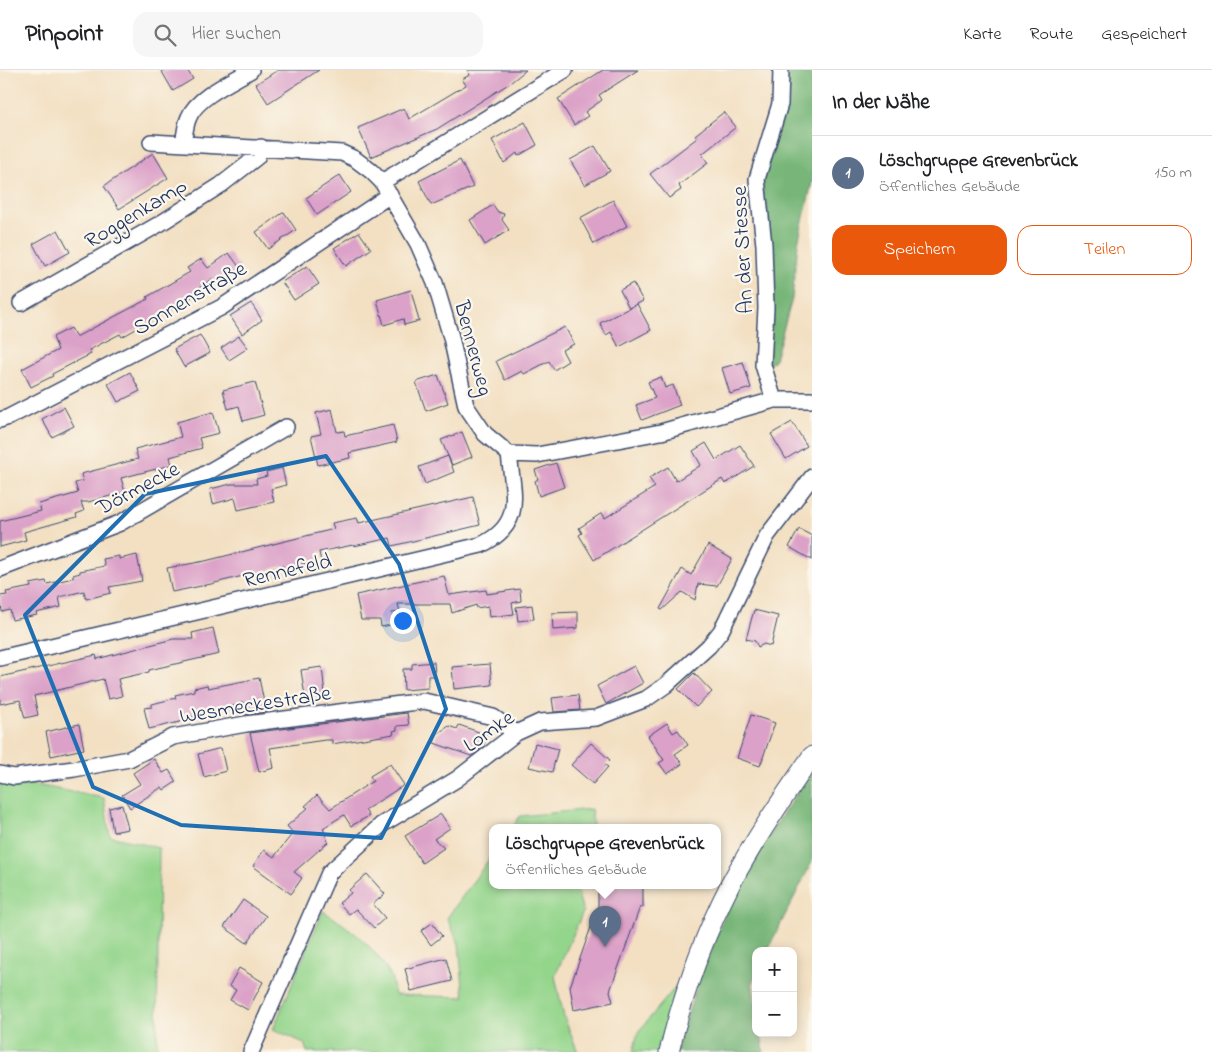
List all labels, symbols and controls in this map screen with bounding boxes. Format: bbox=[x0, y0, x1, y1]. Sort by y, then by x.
search box bbox=[133, 12, 483, 57]
text: Pinpoint bbox=[25, 17, 103, 52]
icon: search bbox=[151, 21, 179, 49]
text: Hier suchen bbox=[191, 21, 281, 48]
text: Karte bbox=[963, 22, 1001, 48]
text: Route bbox=[1029, 22, 1073, 48]
text: Gespeichert bbox=[1101, 22, 1187, 48]
text: In der Nähe bbox=[832, 88, 930, 118]
text: Löschgruppe Grevenbrück bbox=[879, 148, 1078, 175]
text: 1 bbox=[845, 161, 851, 185]
text: 150 m bbox=[1154, 161, 1192, 185]
street label: Roggenkamp bbox=[79, 171, 194, 259]
text: Öffentliches Gebäude bbox=[879, 175, 1020, 199]
street label: An der Stesse bbox=[725, 185, 763, 315]
button: Speichern bbox=[832, 225, 1007, 275]
button: Teilen bbox=[1017, 225, 1192, 275]
street label: Sonnenstraße bbox=[128, 254, 253, 345]
street label: Bennerweg bbox=[443, 297, 500, 400]
street label: Dörmecke bbox=[90, 454, 186, 526]
street label: Rennefeld bbox=[240, 546, 335, 598]
your location bbox=[390, 608, 416, 634]
street label: Wesmeckestraße bbox=[177, 678, 334, 734]
street label: Lomke bbox=[458, 703, 522, 762]
popup bbox=[489, 824, 721, 889]
text: Löschgruppe Grevenbrück bbox=[506, 831, 704, 858]
text: Öffentliches Gebäude bbox=[506, 858, 647, 882]
pin: 1 bbox=[589, 906, 621, 947]
map controls bbox=[752, 947, 797, 1037]
button: + bbox=[752, 947, 797, 992]
button: − bbox=[752, 992, 797, 1037]

